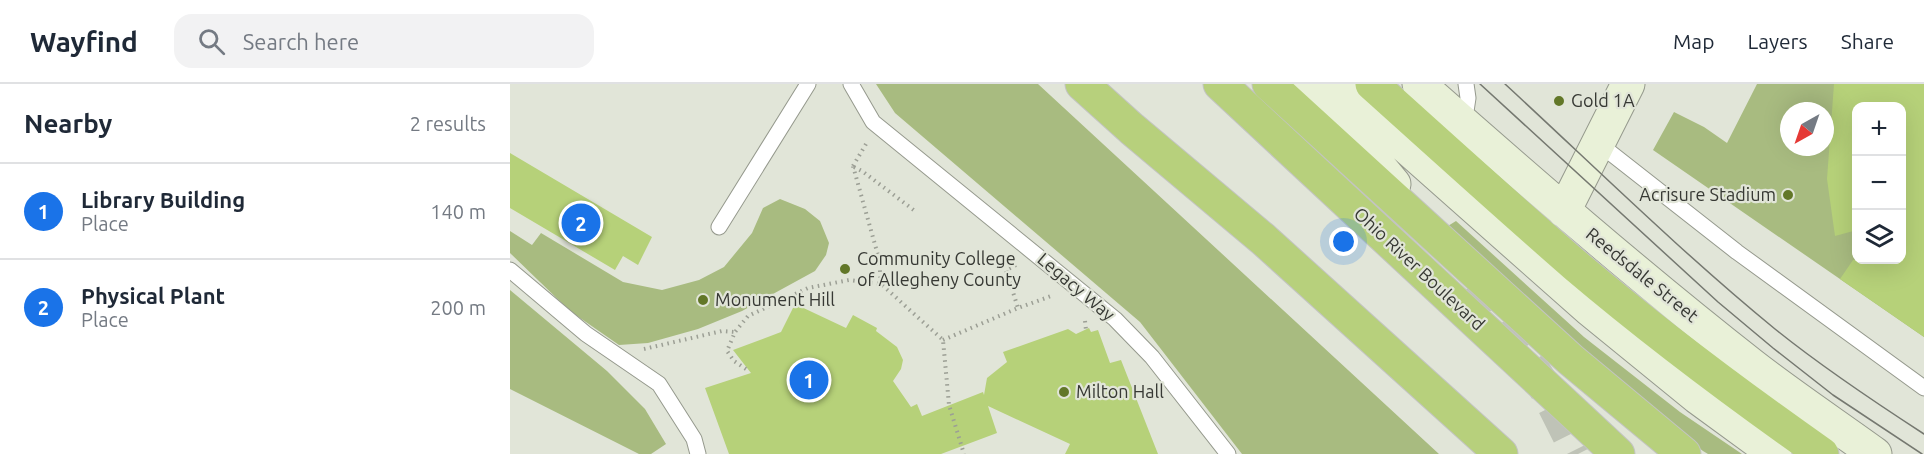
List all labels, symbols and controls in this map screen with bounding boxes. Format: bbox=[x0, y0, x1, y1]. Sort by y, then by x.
search box bbox=[174, 14, 594, 68]
icon: search bbox=[195, 25, 228, 58]
text: Wayfind bbox=[30, 26, 138, 57]
text: Search here bbox=[243, 29, 359, 54]
text: Map bbox=[1673, 29, 1714, 53]
text: Layers bbox=[1747, 29, 1808, 53]
text: Share bbox=[1841, 29, 1894, 53]
place label: Gold 1A bbox=[1571, 90, 1635, 110]
marker: Gold 1A bbox=[1552, 94, 1566, 108]
north arrow bbox=[1780, 102, 1834, 156]
map controls bbox=[1852, 102, 1906, 264]
button: + bbox=[1852, 102, 1906, 156]
text: Nearby bbox=[24, 109, 112, 138]
text: 2 results bbox=[410, 112, 486, 135]
button: − bbox=[1852, 156, 1906, 210]
place label: Acrisure Stadium bbox=[1639, 184, 1776, 204]
text: Library Building bbox=[81, 187, 245, 212]
marker: Acrisure Stadium bbox=[1781, 188, 1795, 202]
text: 1 bbox=[38, 200, 49, 223]
text: 140 m bbox=[430, 200, 486, 223]
pin: 2 bbox=[562, 200, 600, 246]
street label: Ohio River Boulevard bbox=[1350, 203, 1489, 334]
button: layers bbox=[1852, 210, 1906, 264]
text: Place bbox=[81, 212, 129, 235]
street label: Reedsdale Street bbox=[1583, 223, 1703, 325]
your location bbox=[1329, 227, 1358, 256]
place label: Community College of Allegheny County bbox=[857, 248, 1021, 289]
street label: Legacy Way bbox=[1034, 248, 1119, 324]
marker: Community College of Allegheny County bbox=[838, 262, 852, 276]
text: Physical Plant bbox=[81, 283, 225, 308]
place label: Monument Hill bbox=[715, 289, 835, 309]
marker: Monument Hill bbox=[696, 293, 710, 307]
text: 2 bbox=[38, 296, 49, 319]
text: 200 m bbox=[430, 296, 486, 319]
text: Place bbox=[81, 308, 129, 331]
pin: 1 bbox=[790, 358, 828, 402]
place label: Milton Hall bbox=[1076, 381, 1164, 401]
marker: Milton Hall bbox=[1057, 385, 1071, 399]

